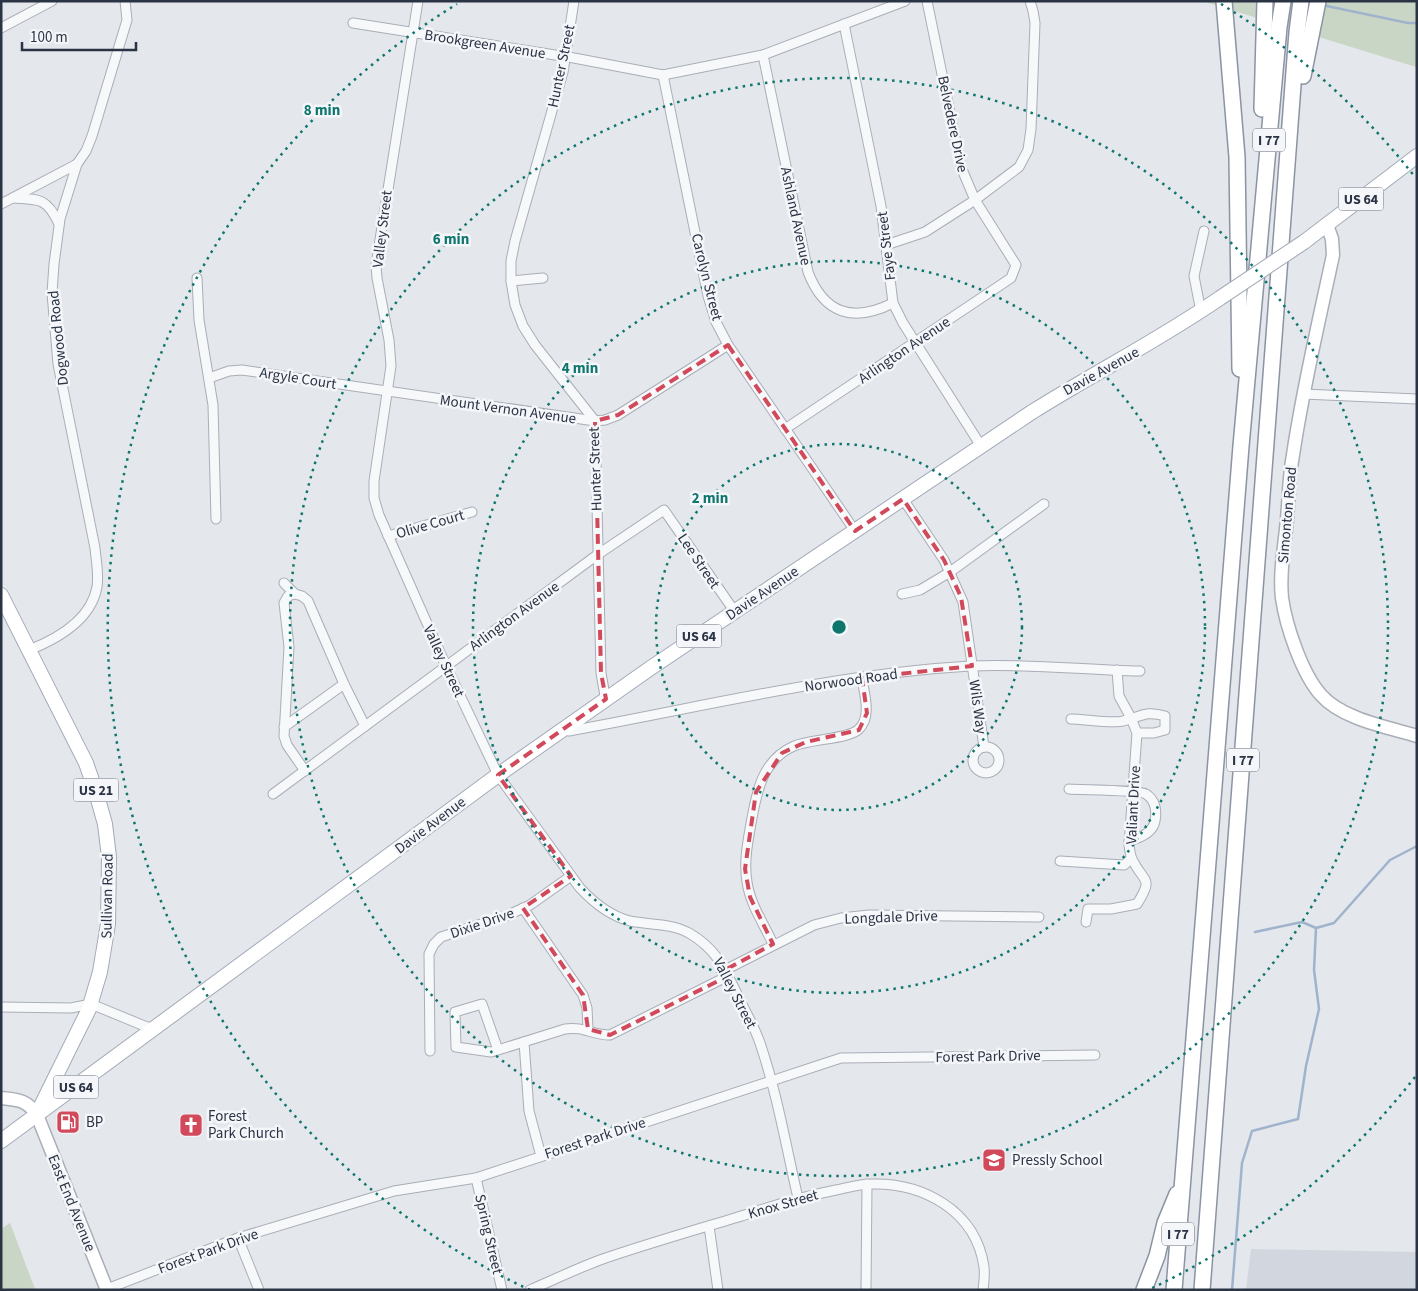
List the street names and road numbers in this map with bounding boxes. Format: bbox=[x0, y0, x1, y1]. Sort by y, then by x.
street label: Hunter Street bbox=[542, 23, 581, 109]
street label: Brookgreen Avenue bbox=[423, 25, 547, 64]
street label: Belvedere Drive bbox=[932, 74, 973, 174]
road number: I 77 bbox=[1253, 128, 1285, 152]
street label: Ashland Avenue bbox=[775, 165, 816, 267]
road number: US 64 bbox=[1338, 188, 1384, 210]
street label: Valley Street bbox=[367, 189, 398, 269]
street label: Faye Street bbox=[872, 210, 901, 282]
street label: Carolyn Street bbox=[686, 231, 727, 323]
street label: Dogwood Road bbox=[43, 289, 74, 386]
street label: Arlington Avenue bbox=[854, 312, 955, 389]
street label: Davie Avenue bbox=[1059, 342, 1143, 401]
street label: Argyle Court bbox=[258, 362, 338, 395]
street label: Mount Vernon Avenue bbox=[438, 390, 577, 429]
street label: Hunter Street bbox=[584, 427, 607, 511]
street label: Simonton Road bbox=[1273, 466, 1302, 564]
street label: Olive Court bbox=[394, 505, 467, 544]
street label: Lee Street bbox=[672, 529, 725, 593]
street label: Davie Avenue bbox=[722, 561, 803, 626]
street label: Arlington Avenue bbox=[465, 576, 564, 656]
street label: Valley Street bbox=[418, 622, 469, 701]
road number: US 64 bbox=[676, 624, 722, 648]
street label: Norwood Road bbox=[803, 664, 899, 697]
street label: Wils Way bbox=[963, 679, 992, 736]
road number: I 77 bbox=[1227, 748, 1259, 772]
street label: Valiant Drive bbox=[1121, 765, 1146, 845]
road number: US 21 bbox=[74, 778, 118, 802]
street label: Davie Avenue bbox=[390, 792, 470, 859]
street label: Sullivan Road bbox=[96, 853, 119, 939]
street label: Dixie Drive bbox=[447, 903, 517, 944]
street label: Longdale Drive bbox=[844, 905, 938, 930]
street label: Valley Street bbox=[708, 954, 762, 1033]
street label: Forest Park Drive bbox=[935, 1045, 1041, 1068]
road number: US 64 bbox=[54, 1076, 98, 1098]
street label: Forest Park Drive bbox=[542, 1112, 649, 1165]
street label: East End Avenue bbox=[42, 1151, 101, 1255]
street label: Knox Street bbox=[746, 1184, 821, 1225]
street label: Spring Street bbox=[469, 1192, 508, 1276]
road number: I 77 bbox=[1162, 1222, 1194, 1246]
street label: Forest Park Drive bbox=[155, 1224, 261, 1279]

